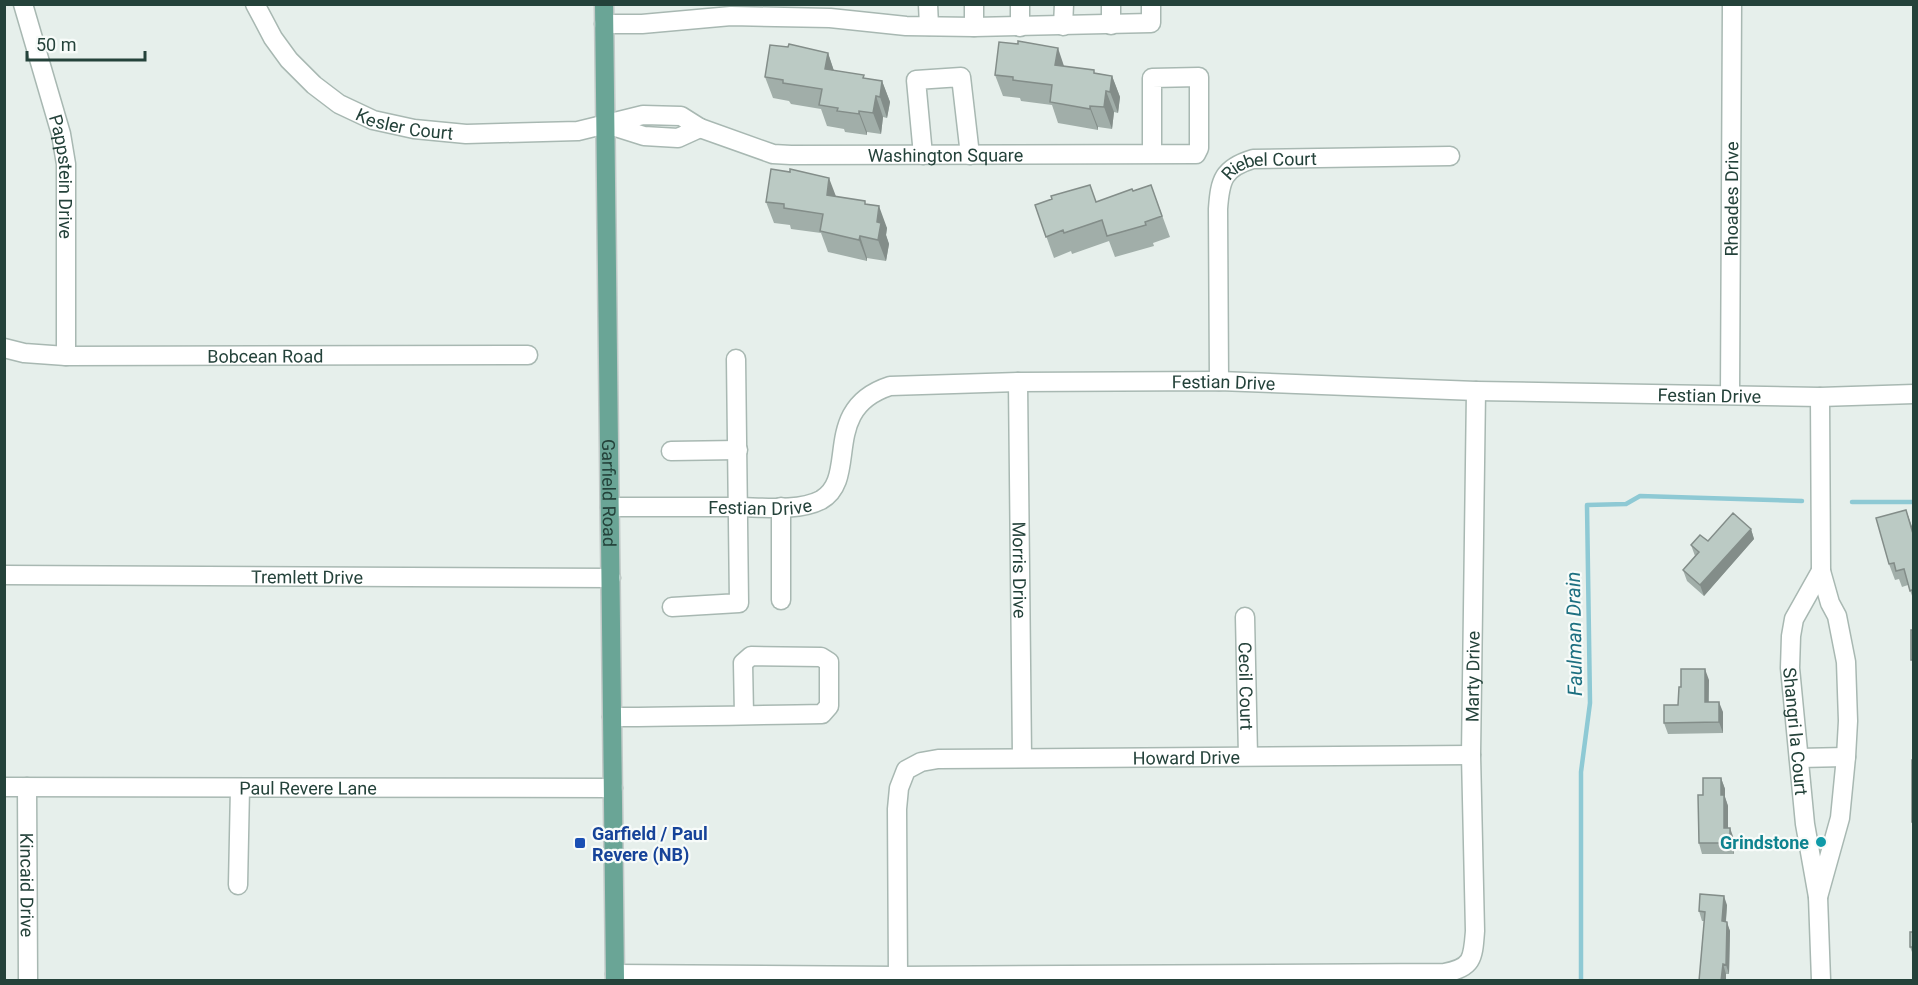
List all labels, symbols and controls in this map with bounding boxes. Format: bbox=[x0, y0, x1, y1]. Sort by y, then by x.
scale bar bbox=[27, 24, 146, 62]
text: 50 m bbox=[36, 34, 76, 55]
street label: Kesler Court bbox=[353, 103, 454, 143]
street label: Pappstein Drive bbox=[45, 112, 77, 239]
street label: Rhoades Drive bbox=[1720, 141, 1742, 257]
street label: Washington Square bbox=[868, 144, 1023, 165]
street label: Riebel Court bbox=[1216, 148, 1317, 184]
street label: Bobcean Road bbox=[207, 345, 323, 366]
street label: Festian Drive bbox=[1172, 370, 1276, 394]
street label: Festian Drive bbox=[1657, 384, 1761, 406]
street label: Garfield Road bbox=[598, 439, 621, 547]
street label: Festian Drive bbox=[708, 494, 814, 519]
street label: Morris Drive bbox=[1009, 521, 1031, 619]
street label: Tremlett Drive bbox=[251, 566, 363, 587]
water label: Faulman Drain bbox=[1561, 572, 1587, 696]
street label: Marty Drive bbox=[1461, 631, 1483, 722]
street label: Cecil Court bbox=[1235, 642, 1258, 730]
street label: Shangri la Court bbox=[1779, 666, 1813, 796]
street label: Howard Drive bbox=[1133, 746, 1240, 768]
street label: Paul Revere Lane bbox=[239, 777, 377, 798]
place label: Garfield / Paul Revere (NB) bbox=[592, 823, 708, 866]
place label: Grindstone bbox=[1720, 832, 1809, 853]
street label: Kincaid Drive bbox=[17, 833, 38, 937]
marker: Grindstone bbox=[1814, 835, 1828, 849]
marker: Garfield / Paul Revere (NB) bbox=[573, 836, 587, 850]

